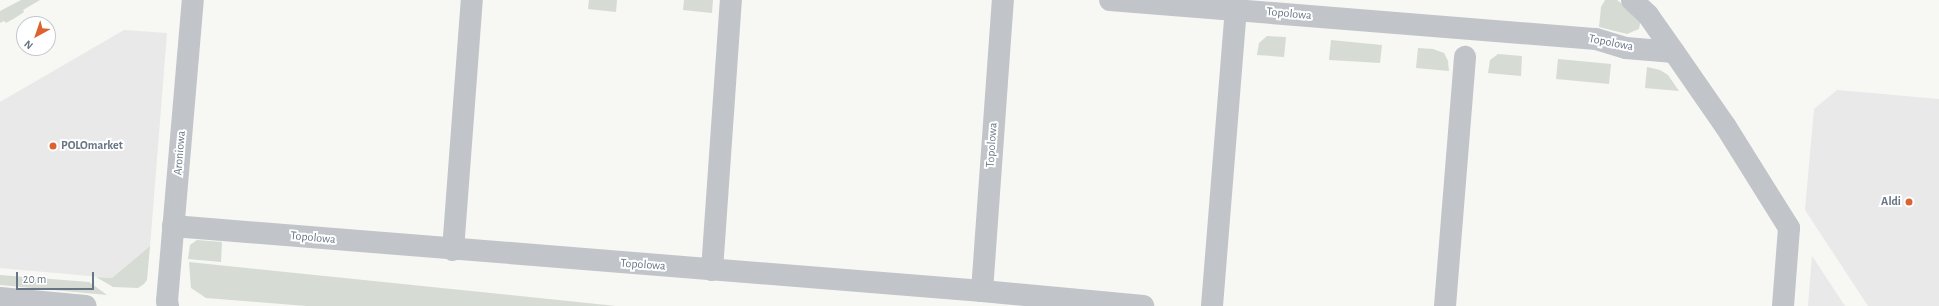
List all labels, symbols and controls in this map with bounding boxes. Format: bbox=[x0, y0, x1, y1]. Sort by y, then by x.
street label: Topolowa bbox=[1266, 5, 1312, 23]
north arrow bbox=[16, 16, 56, 56]
street label: Topolowa bbox=[1587, 32, 1635, 54]
text: N bbox=[22, 38, 35, 51]
street label: Topolowa bbox=[983, 122, 1001, 168]
street label: Aroniowa bbox=[171, 130, 189, 176]
place label: POLOmarket bbox=[61, 139, 123, 153]
marker: POLOmarket bbox=[48, 141, 58, 151]
place label: Aldi bbox=[1881, 195, 1901, 209]
marker: Aldi bbox=[1904, 197, 1914, 207]
street label: Topolowa bbox=[290, 229, 336, 247]
street label: Topolowa bbox=[620, 256, 666, 274]
scale bar bbox=[18, 264, 96, 290]
text: 20 m bbox=[23, 273, 46, 285]

